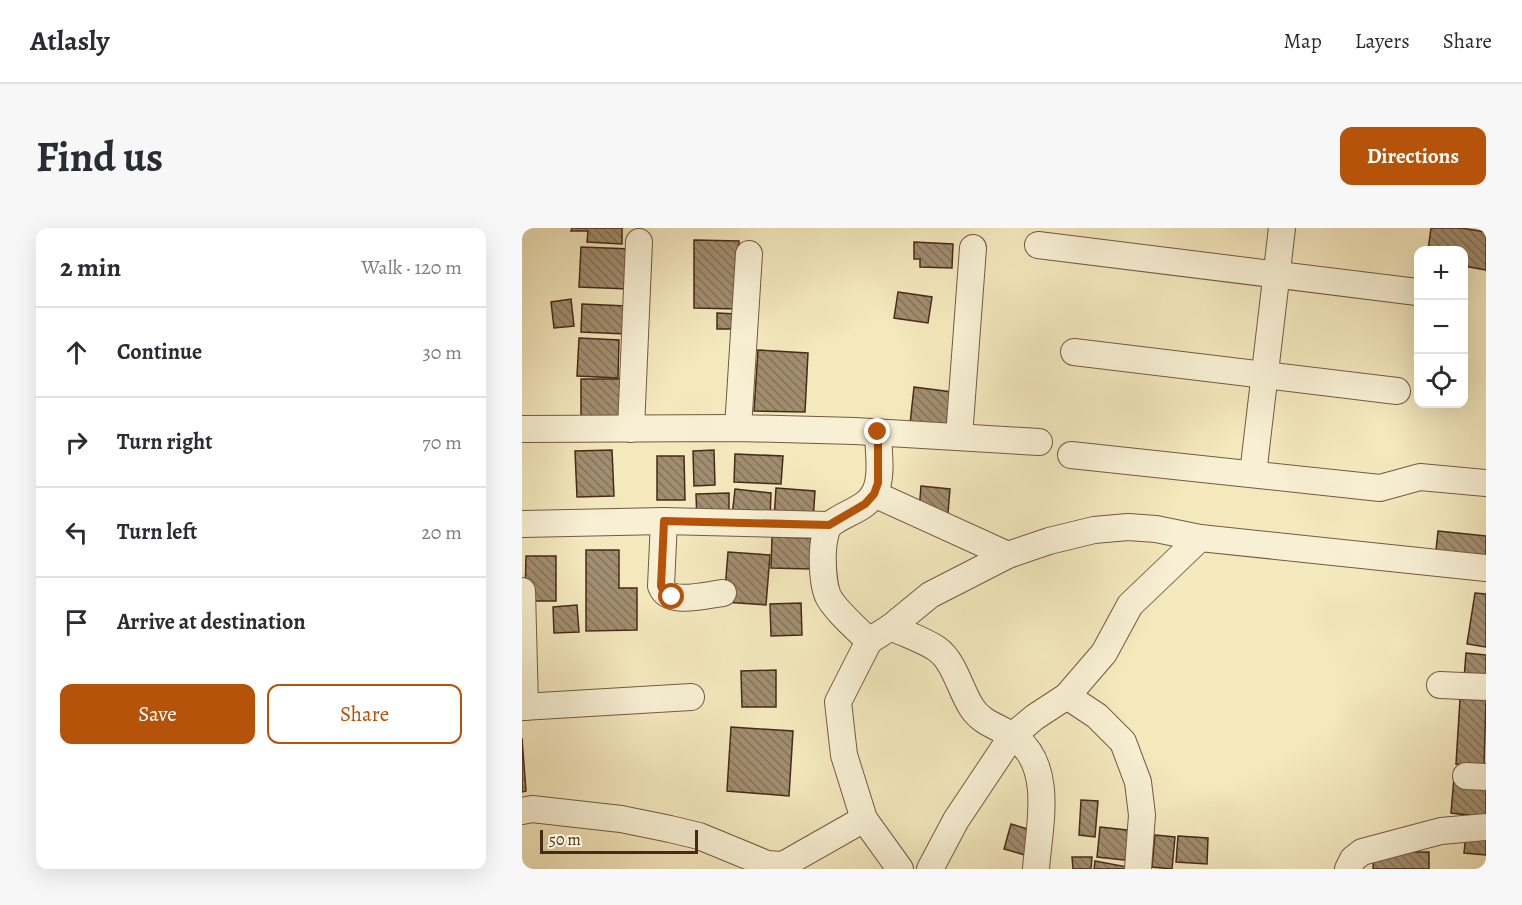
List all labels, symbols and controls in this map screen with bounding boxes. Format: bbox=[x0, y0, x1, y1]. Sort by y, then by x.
text: Atlasly bbox=[30, 22, 109, 60]
text: Map bbox=[1283, 27, 1322, 55]
text: Layers bbox=[1355, 27, 1410, 55]
text: Share bbox=[1443, 27, 1492, 55]
button: Directions bbox=[1340, 127, 1486, 185]
text: Find us bbox=[36, 128, 163, 185]
map controls bbox=[1414, 246, 1468, 408]
button: + bbox=[1414, 246, 1468, 300]
text: 2 min bbox=[60, 250, 121, 285]
text: Walk · 120 m bbox=[361, 254, 462, 281]
button: − bbox=[1414, 300, 1468, 354]
icon: ahead bbox=[60, 336, 93, 369]
text: Continue bbox=[117, 337, 202, 367]
text: 30 m bbox=[422, 339, 462, 366]
button: locate bbox=[1414, 354, 1468, 408]
route end bbox=[864, 418, 890, 444]
icon: right bbox=[60, 426, 93, 459]
text: Turn right bbox=[117, 427, 213, 457]
text: 70 m bbox=[422, 429, 462, 456]
icon: left bbox=[60, 516, 93, 549]
text: Turn left bbox=[117, 517, 197, 547]
text: 20 m bbox=[421, 519, 462, 546]
route start bbox=[658, 583, 684, 609]
icon: arrive bbox=[60, 606, 93, 639]
text: Arrive at destination bbox=[117, 607, 306, 637]
button: Save bbox=[60, 684, 255, 744]
button: Share bbox=[267, 684, 462, 744]
scale bar bbox=[540, 827, 698, 854]
text: 50 m bbox=[549, 829, 581, 851]

